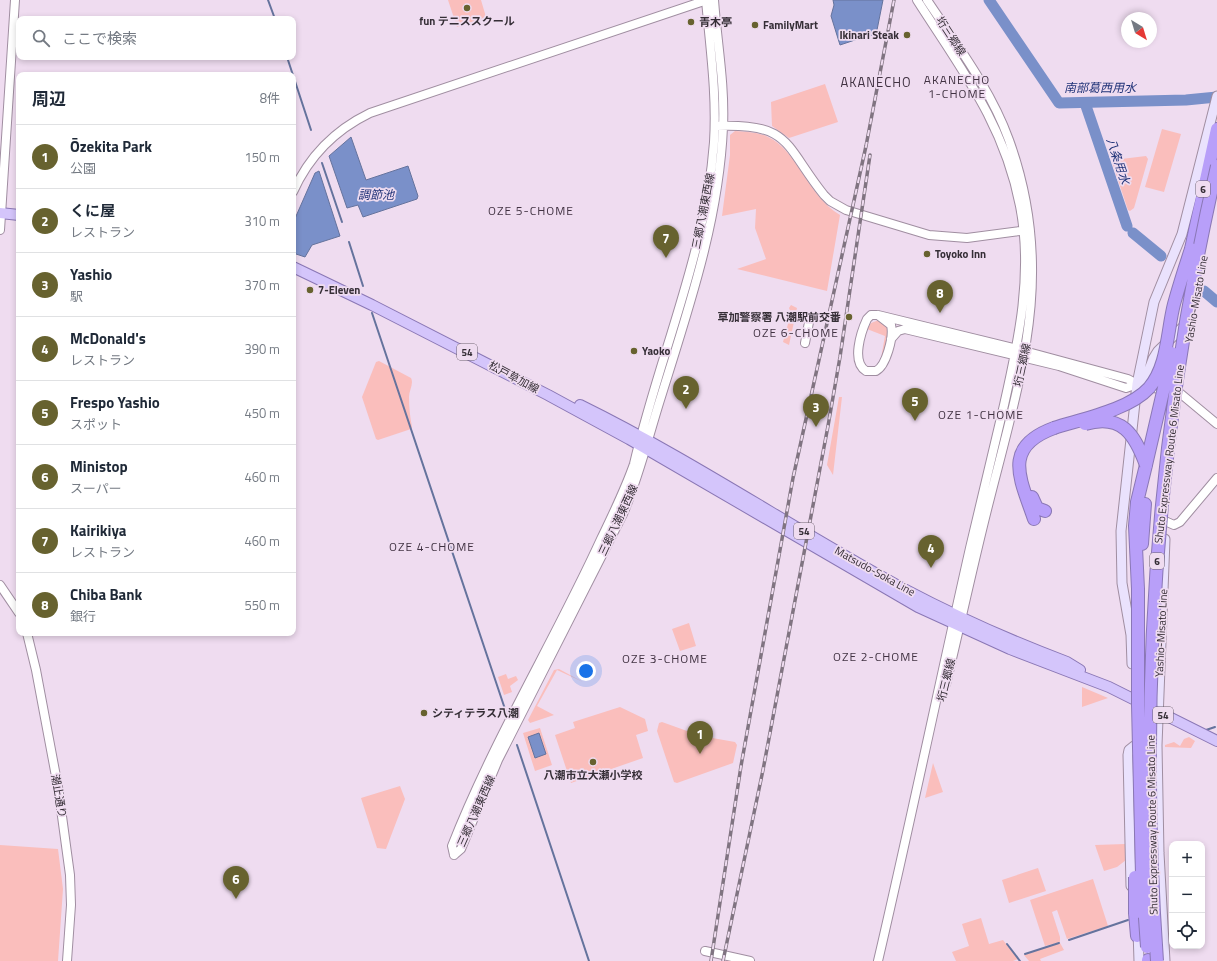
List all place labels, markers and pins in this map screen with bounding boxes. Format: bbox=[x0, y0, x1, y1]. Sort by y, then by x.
marker: fun テニススクール bbox=[462, 3, 472, 13]
place label: fun テニススクール bbox=[419, 13, 515, 29]
place label: 青木亭 bbox=[699, 14, 732, 30]
marker: 青木亭 bbox=[686, 17, 696, 27]
place label: FamilyMart bbox=[763, 17, 818, 33]
marker: FamilyMart bbox=[750, 20, 760, 30]
place label: Ikinari Steak bbox=[839, 27, 899, 43]
marker: Ikinari Steak bbox=[902, 30, 912, 40]
pin: 7 bbox=[653, 225, 679, 258]
place label: Toyoko Inn bbox=[935, 246, 986, 262]
marker: Toyoko Inn bbox=[922, 249, 932, 259]
pin: 8 bbox=[927, 280, 953, 313]
place label: 7-Eleven bbox=[318, 282, 360, 298]
marker: 7-Eleven bbox=[305, 285, 315, 295]
place label: 草加警察署 八潮駅前交番 bbox=[718, 309, 841, 325]
marker: 草加警察署 八潮駅前交番 bbox=[844, 312, 854, 322]
place label: Yaoko bbox=[642, 343, 670, 359]
marker: Yaoko bbox=[629, 346, 639, 356]
pin: 2 bbox=[673, 376, 699, 409]
pin: 5 bbox=[902, 388, 928, 421]
pin: 3 bbox=[803, 394, 829, 427]
pin: 4 bbox=[918, 535, 944, 568]
place label: シティテラス八潮 bbox=[432, 705, 519, 721]
marker: シティテラス八潮 bbox=[419, 708, 429, 718]
pin: 1 bbox=[687, 721, 713, 754]
marker: 八潮市立大瀬小学校 bbox=[588, 757, 598, 767]
place label: 八潮市立大瀬小学校 bbox=[544, 767, 643, 783]
pin: 6 bbox=[223, 866, 249, 899]

